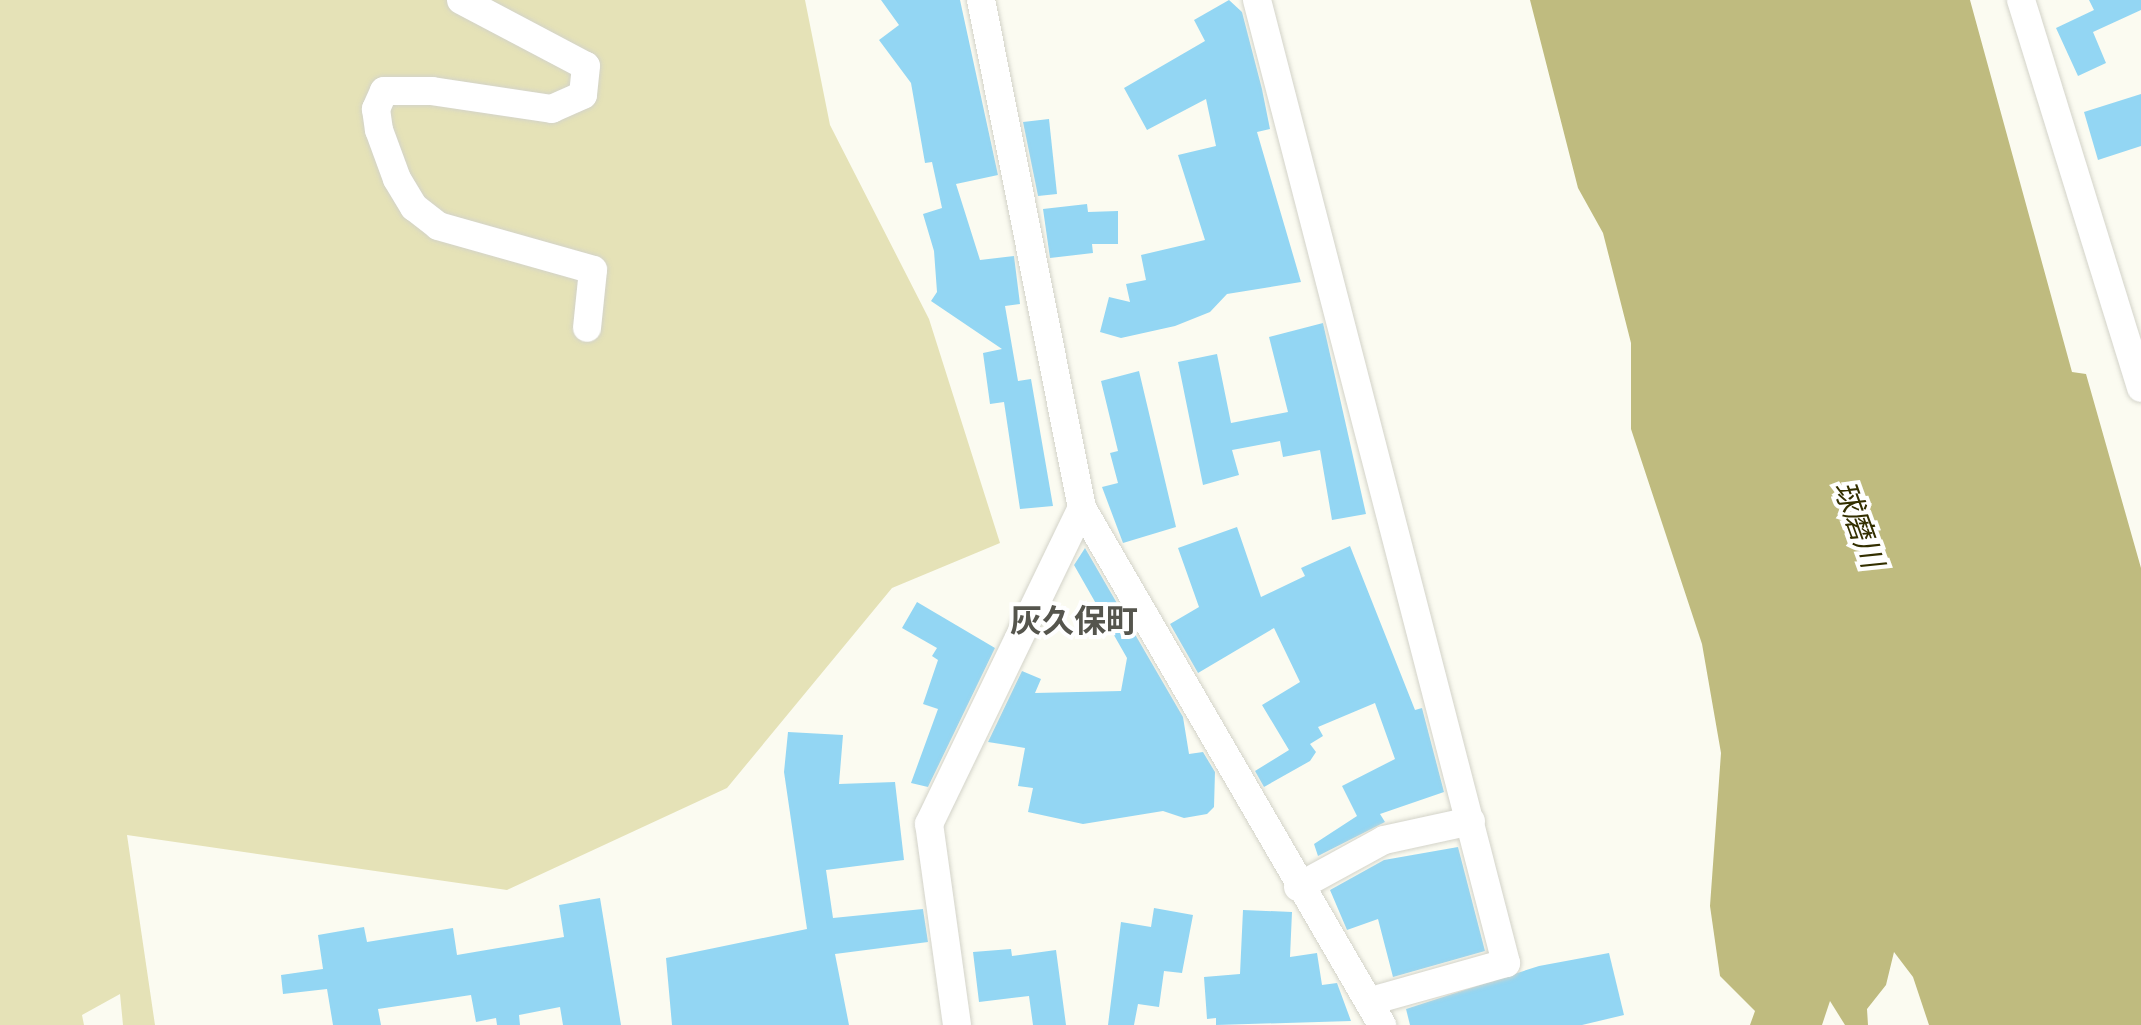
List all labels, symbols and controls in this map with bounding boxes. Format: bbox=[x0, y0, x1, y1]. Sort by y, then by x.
water label: 球磨川 bbox=[1827, 476, 1891, 572]
district label: 灰久保町 bbox=[1010, 602, 1138, 640]

